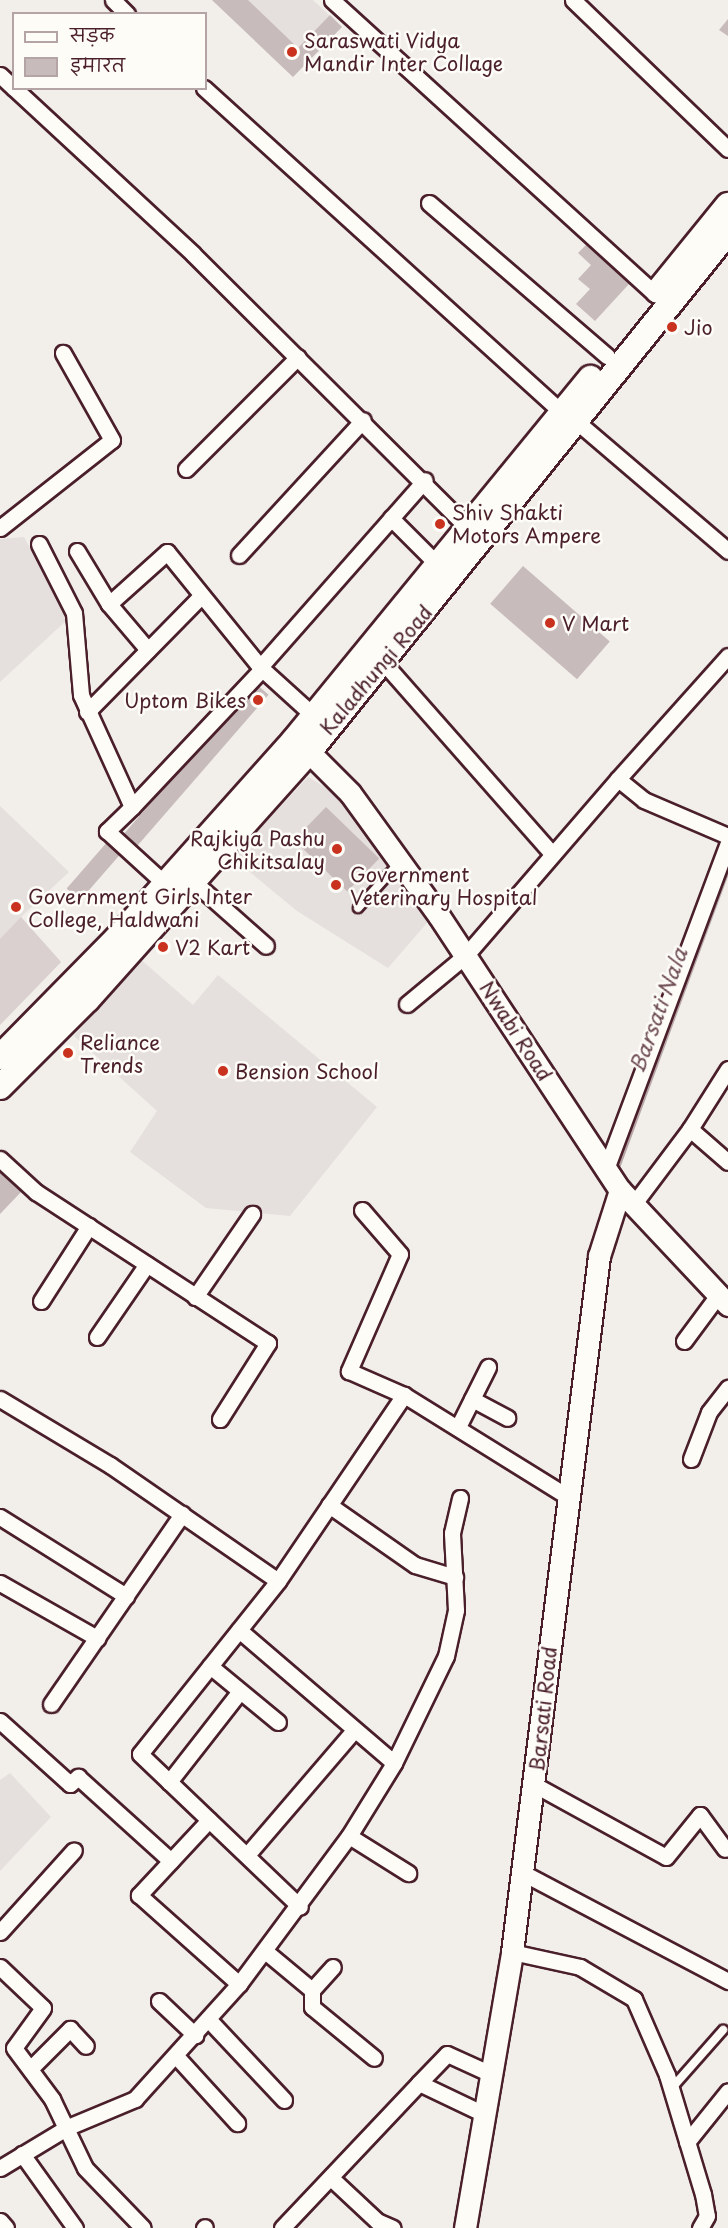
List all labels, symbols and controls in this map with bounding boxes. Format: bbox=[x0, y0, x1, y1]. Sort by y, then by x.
legend bbox=[12, 12, 207, 90]
text: सड़क bbox=[70, 21, 114, 48]
place label: Saraswati Vidya Mandir Inter Collage bbox=[304, 28, 504, 75]
marker: Saraswati Vidya Mandir Inter Collage bbox=[285, 45, 299, 59]
text: इमारत bbox=[70, 51, 125, 78]
place label: Jio bbox=[684, 315, 713, 339]
marker: Jio bbox=[665, 320, 679, 334]
place label: Shiv Shakti Motors Ampere bbox=[452, 500, 602, 547]
marker: Shiv Shakti Motors Ampere bbox=[433, 517, 447, 531]
street label: Kaladhungi Road bbox=[314, 600, 438, 740]
place label: V Mart bbox=[562, 611, 631, 635]
marker: V Mart bbox=[543, 616, 557, 630]
place label: Uptom Bikes bbox=[124, 688, 246, 712]
marker: Uptom Bikes bbox=[251, 693, 265, 707]
place label: Rajkiya Pashu Chikitsalay bbox=[190, 826, 325, 873]
marker: Rajkiya Pashu Chikitsalay bbox=[330, 842, 344, 856]
place label: Government Veterinary Hospital bbox=[350, 862, 536, 909]
marker: Government Veterinary Hospital bbox=[327, 876, 345, 894]
place label: Government Girls Inter College, Haldwani bbox=[28, 884, 253, 931]
marker: Government Girls Inter College, Haldwani bbox=[9, 900, 23, 914]
place label: V2 Kart bbox=[175, 935, 252, 959]
marker: V2 Kart bbox=[156, 940, 170, 954]
water label: Barsati Nala bbox=[623, 944, 691, 1076]
street label: Nwabi Road bbox=[474, 976, 558, 1086]
place label: Reliance Trends bbox=[80, 1030, 160, 1077]
marker: Reliance Trends bbox=[61, 1046, 75, 1060]
place label: Bension School bbox=[235, 1059, 379, 1083]
marker: Bension School bbox=[216, 1064, 230, 1078]
street label: Barsati Road bbox=[524, 1644, 562, 1774]

